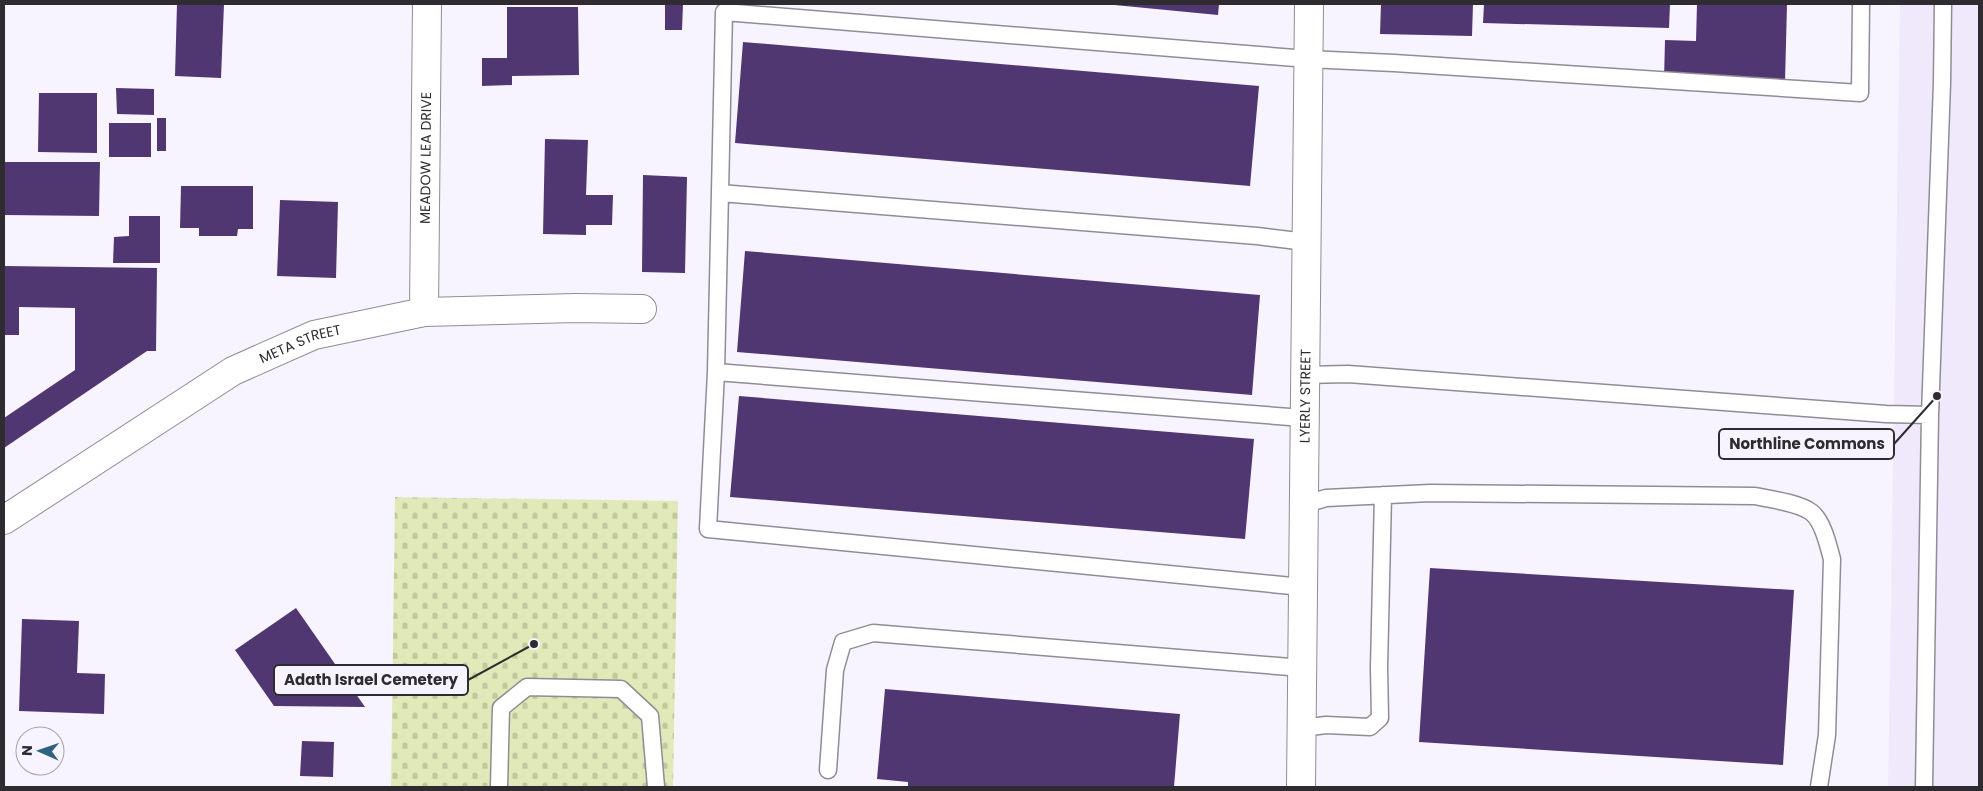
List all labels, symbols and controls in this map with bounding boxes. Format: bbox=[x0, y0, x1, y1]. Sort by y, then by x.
street label: MEADOW LEA DRIVE bbox=[415, 92, 436, 224]
street label: META STREET bbox=[256, 320, 343, 368]
street label: LYERLY STREET bbox=[1295, 348, 1315, 443]
callout: Northline Commons bbox=[1719, 429, 1894, 459]
text: Northline Commons bbox=[1729, 433, 1885, 454]
callout: Adath Israel Cemetery bbox=[274, 665, 468, 695]
text: Adath Israel Cemetery bbox=[284, 669, 459, 690]
north arrow bbox=[15, 726, 65, 776]
text: N bbox=[17, 745, 37, 756]

